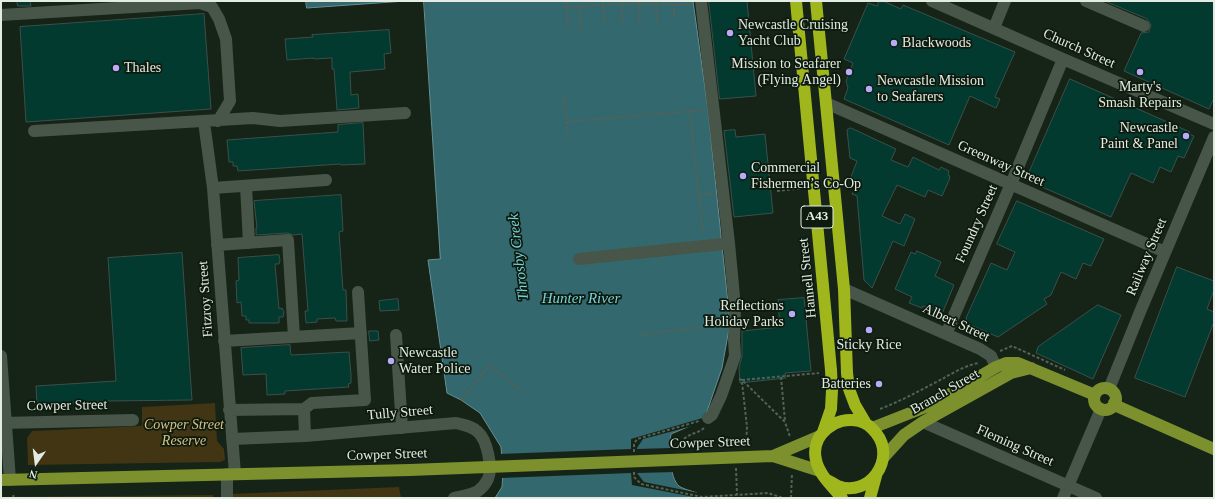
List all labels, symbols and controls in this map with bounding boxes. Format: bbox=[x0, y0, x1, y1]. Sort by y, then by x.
place label: Newcastle Cruising Yacht Club bbox=[738, 17, 848, 50]
street label: Church Street bbox=[1040, 26, 1118, 72]
marker: Newcastle Cruising Yacht Club bbox=[725, 28, 735, 38]
place label: Blackwoods bbox=[902, 35, 971, 51]
marker: Blackwoods bbox=[889, 38, 899, 48]
place label: Mission to Seafarer (Flying Angel) bbox=[731, 56, 841, 88]
place label: Thales bbox=[124, 60, 161, 76]
marker: Thales bbox=[111, 63, 121, 73]
marker: Mission to Seafarer (Flying Angel) bbox=[844, 67, 854, 77]
marker: Marty's Smash Repairs bbox=[1135, 67, 1145, 77]
place label: Newcastle Mission to Seafarers bbox=[877, 73, 984, 106]
place label: Marty's Smash Repairs bbox=[1098, 79, 1182, 112]
marker: Newcastle Mission to Seafarers bbox=[864, 84, 874, 94]
place label: Newcastle Paint & Panel bbox=[1100, 120, 1178, 152]
marker: Newcastle Paint & Panel bbox=[1181, 131, 1191, 141]
street label: Greenway Street bbox=[955, 137, 1047, 191]
place label: Commercial Fishermen’s Co-Op bbox=[751, 160, 861, 192]
marker: Commercial Fishermen’s Co-Op bbox=[738, 171, 748, 181]
street label: Foundry Street bbox=[952, 182, 1002, 266]
road number: A43 bbox=[801, 206, 833, 228]
water label: Throsby Creek bbox=[505, 212, 533, 302]
street label: Railway Street bbox=[1123, 216, 1171, 298]
street label: Hannell Street bbox=[795, 237, 821, 319]
street label: Fitzroy Street bbox=[195, 260, 217, 338]
water label: Hunter River bbox=[542, 290, 620, 308]
place label: Reflections Holiday Parks bbox=[704, 298, 784, 330]
street label: Albert Street bbox=[920, 300, 992, 346]
marker: Reflections Holiday Parks bbox=[787, 309, 797, 319]
marker: Sticky Rice bbox=[864, 325, 874, 335]
place label: Sticky Rice bbox=[837, 337, 901, 353]
place label: Newcastle Water Police bbox=[399, 345, 471, 378]
marker: Newcastle Water Police bbox=[386, 356, 396, 366]
street label: Branch Street bbox=[908, 366, 982, 418]
place label: Batteries bbox=[821, 376, 871, 392]
marker: Batteries bbox=[874, 379, 884, 389]
street label: Cowper Street bbox=[27, 397, 107, 415]
street label: Tully Street bbox=[366, 402, 434, 424]
park label: Cowper Street Reserve bbox=[144, 417, 224, 450]
street label: Fleming Street bbox=[974, 421, 1056, 471]
street label: Cowper Street bbox=[669, 433, 751, 453]
north arrow bbox=[16, 443, 56, 483]
street label: Cowper Street bbox=[346, 445, 428, 465]
text: N bbox=[28, 468, 38, 481]

